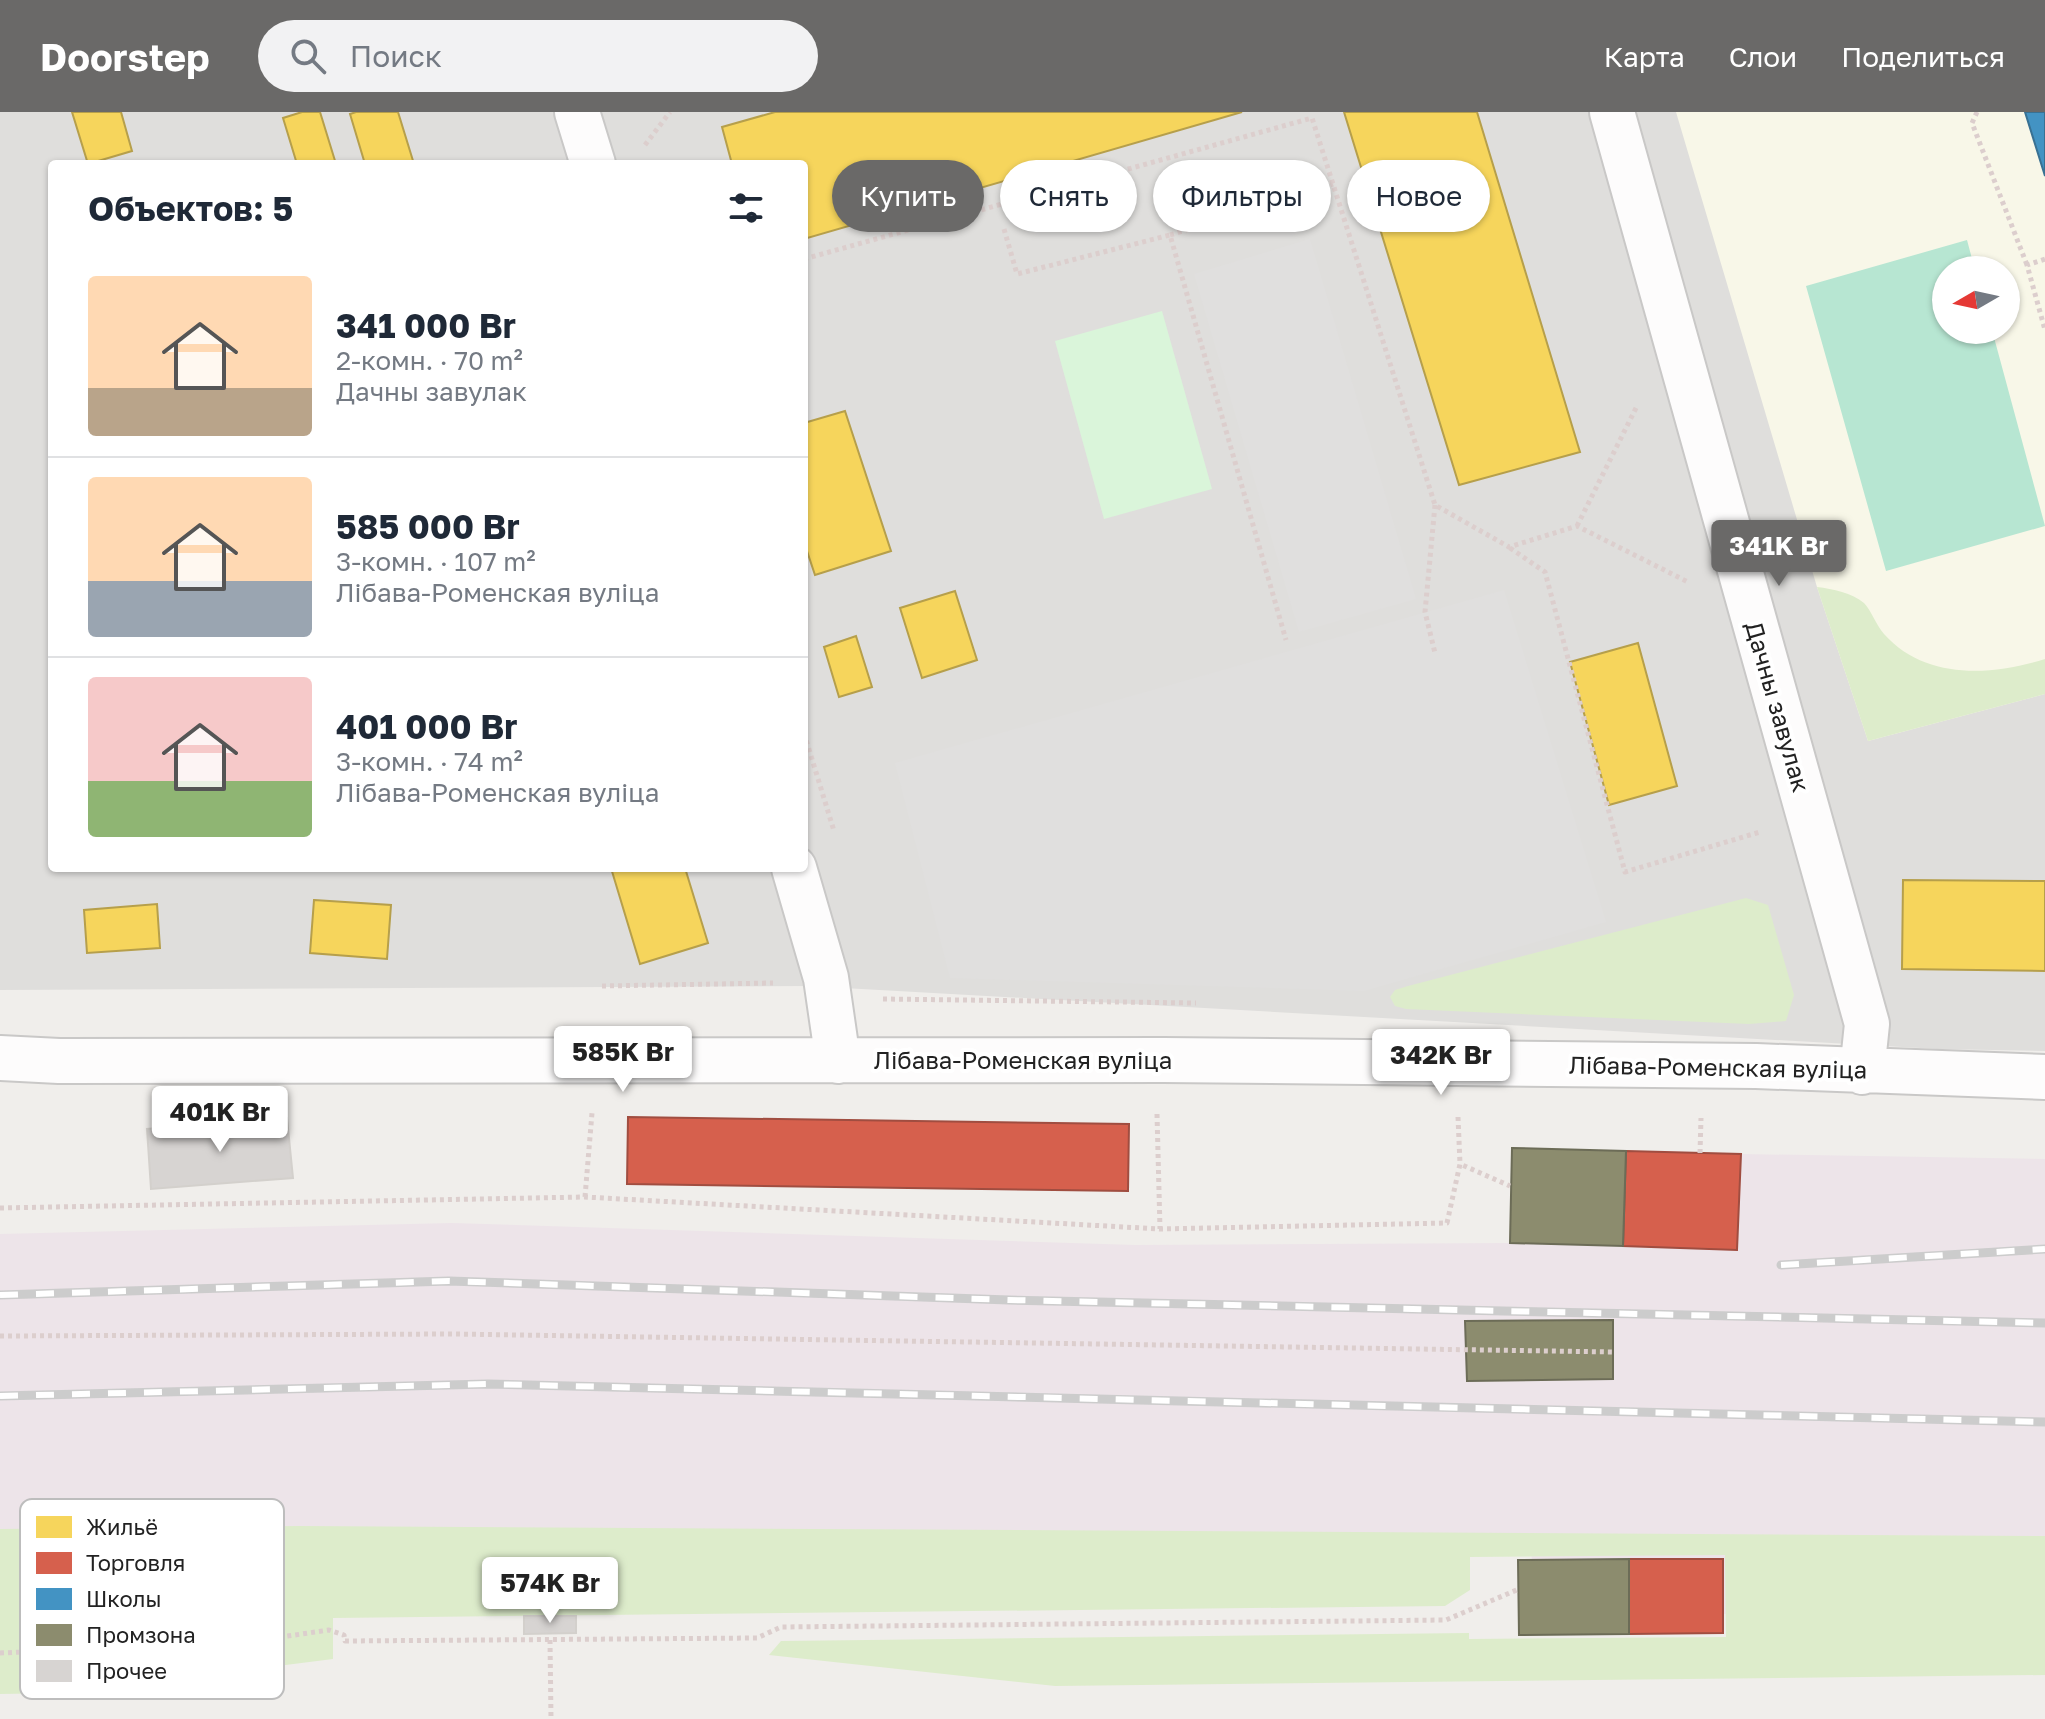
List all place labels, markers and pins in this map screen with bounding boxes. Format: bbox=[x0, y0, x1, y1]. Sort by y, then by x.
pin: 341K Br bbox=[1705, 520, 1853, 588]
pin: 585K Br bbox=[549, 1026, 697, 1094]
pin: 342K Br bbox=[1367, 1029, 1515, 1097]
pin: 401K Br bbox=[146, 1086, 294, 1154]
pin: 574K Br bbox=[476, 1557, 624, 1625]

